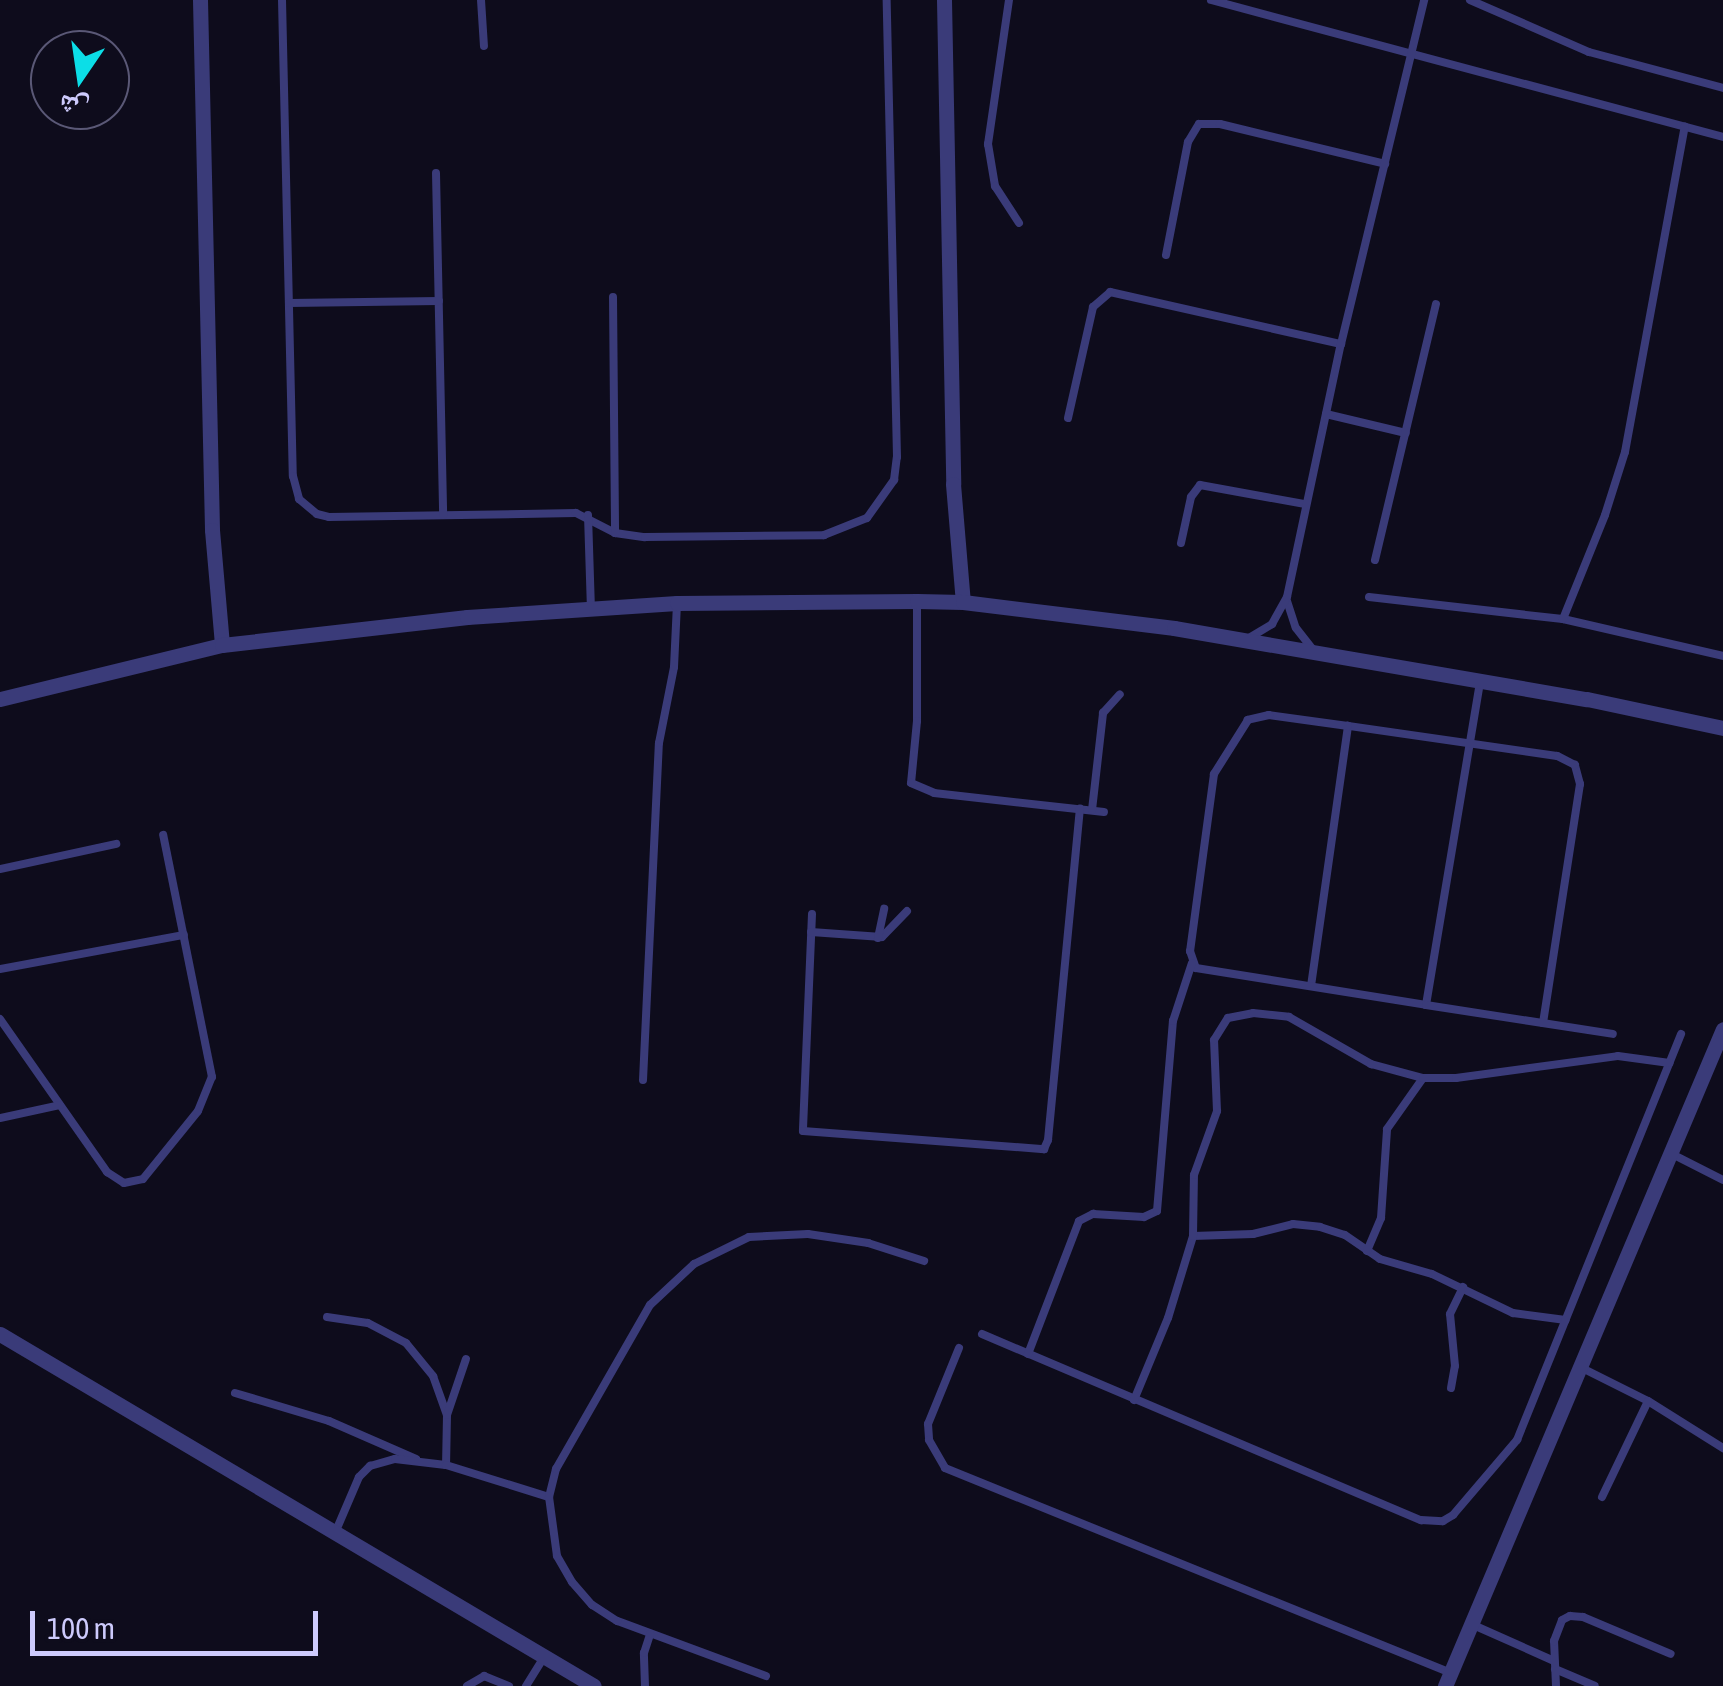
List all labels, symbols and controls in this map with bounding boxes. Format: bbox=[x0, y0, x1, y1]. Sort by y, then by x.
north arrow bbox=[30, 30, 130, 130]
text: ش bbox=[56, 88, 92, 126]
scale bar bbox=[35, 1591, 322, 1653]
text: 100 m bbox=[47, 1611, 115, 1645]

